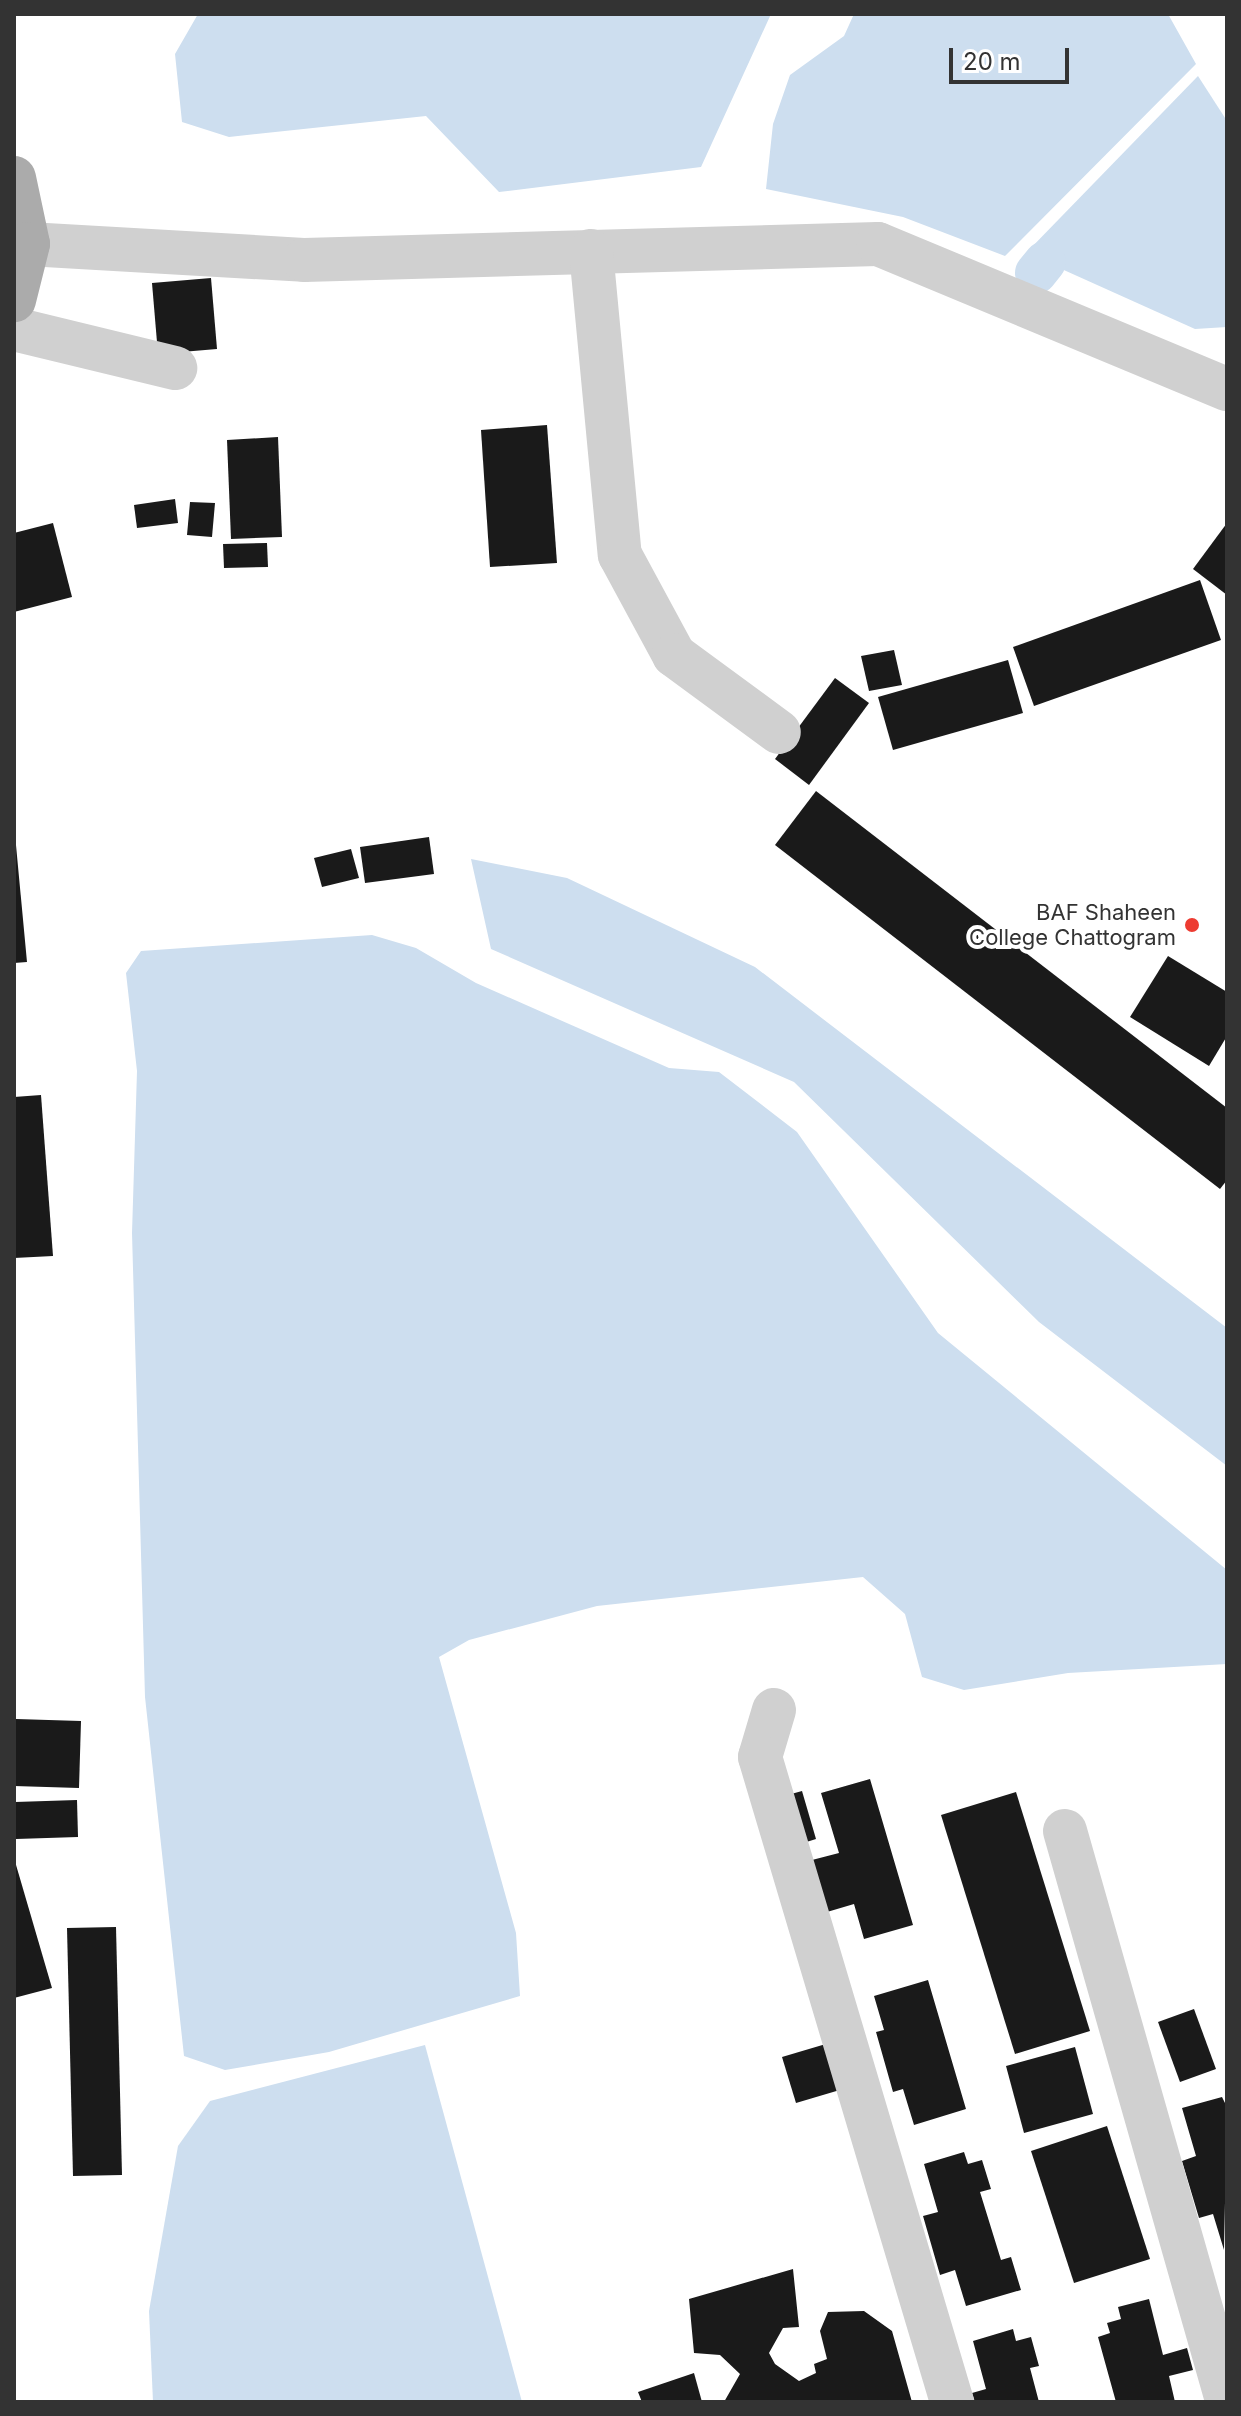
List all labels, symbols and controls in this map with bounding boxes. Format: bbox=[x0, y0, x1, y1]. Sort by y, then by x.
scale bar bbox=[953, 32, 1073, 82]
text: 20 m bbox=[963, 47, 1021, 76]
place label: BAF Shaheen College Chattogram bbox=[969, 899, 1176, 950]
marker: BAF Shaheen College Chattogram bbox=[1183, 916, 1201, 934]

